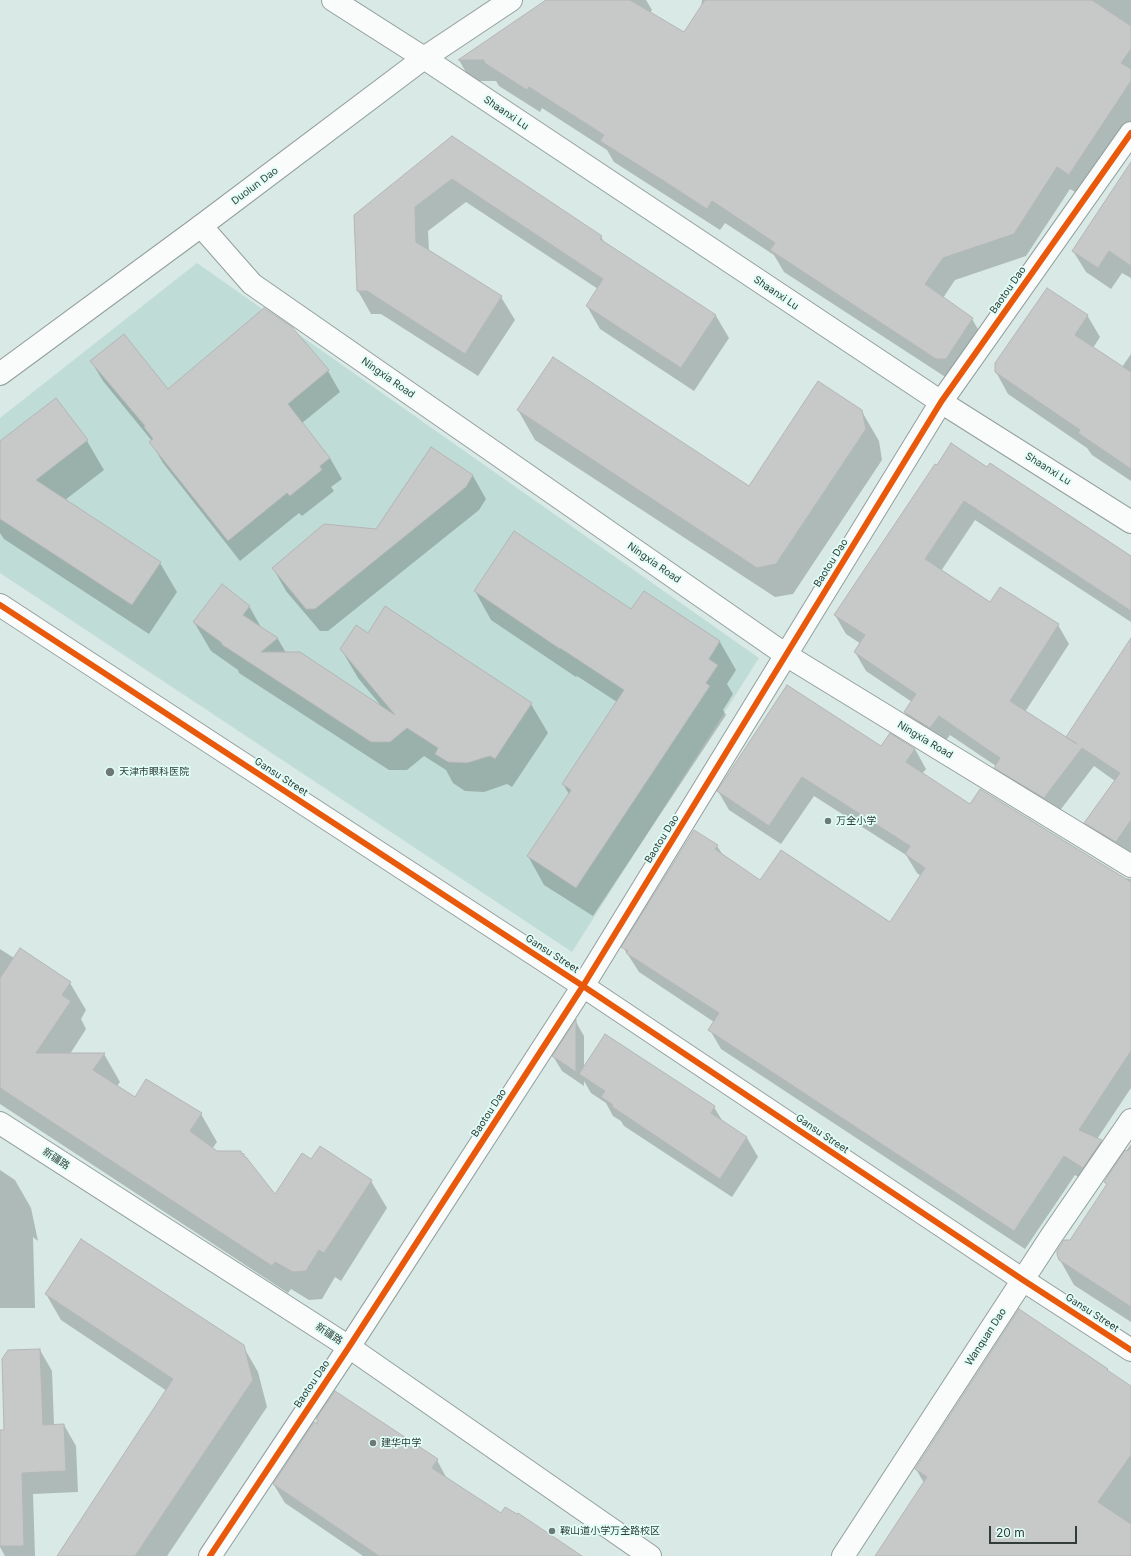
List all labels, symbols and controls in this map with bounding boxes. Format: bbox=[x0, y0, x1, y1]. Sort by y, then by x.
street label: Shaanxi Lu bbox=[481, 94, 531, 132]
street label: Duolun Dao bbox=[229, 165, 281, 207]
street label: Baotou Dao bbox=[987, 264, 1029, 316]
street label: Shaanxi Lu bbox=[751, 274, 801, 312]
street label: Ningxia Road bbox=[359, 355, 417, 401]
street label: Shaanxi Lu bbox=[1023, 450, 1073, 488]
street label: Baotou Dao bbox=[811, 537, 851, 589]
street label: Ningxia Road bbox=[625, 540, 683, 586]
street label: Ningxia Road bbox=[895, 719, 955, 761]
street label: Gansu Street bbox=[252, 755, 310, 799]
marker: 天津市眼科医院 bbox=[104, 766, 116, 778]
place label: 天津市眼科医院 bbox=[119, 766, 189, 778]
street label: Baotou Dao bbox=[642, 813, 682, 865]
place label: 万全小学 bbox=[836, 815, 876, 827]
marker: 万全小学 bbox=[823, 816, 833, 826]
street label: Gansu Street bbox=[523, 932, 581, 976]
street label: Baotou Dao bbox=[469, 1087, 509, 1139]
street label: Gansu Street bbox=[793, 1112, 851, 1156]
street label: 新疆路 bbox=[40, 1146, 72, 1172]
street label: Gansu Street bbox=[1063, 1291, 1121, 1335]
street label: Wanquan Dao bbox=[963, 1306, 1009, 1368]
street label: 新疆路 bbox=[313, 1321, 345, 1347]
street label: Baotou Dao bbox=[292, 1358, 332, 1410]
place label: 建华中学 bbox=[381, 1437, 421, 1449]
marker: 建华中学 bbox=[368, 1438, 378, 1448]
scale bar bbox=[991, 1518, 1079, 1544]
place label: 鞍山道小学万全路校区 bbox=[560, 1525, 660, 1537]
text: 20 m bbox=[996, 1525, 1025, 1540]
marker: 鞍山道小学万全路校区 bbox=[547, 1526, 557, 1536]

